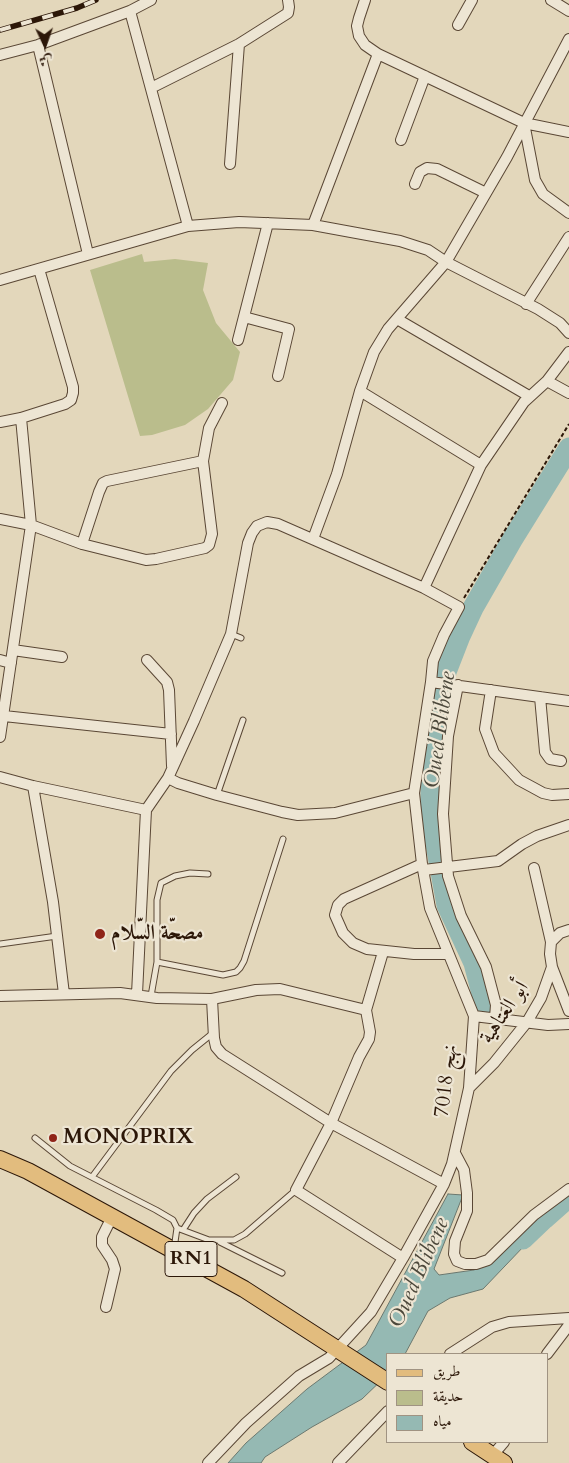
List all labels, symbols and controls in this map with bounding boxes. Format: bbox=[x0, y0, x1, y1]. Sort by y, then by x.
north arrow bbox=[20, 20, 70, 70]
text: ش bbox=[38, 51, 53, 70]
water label: Oued Blibene bbox=[420, 670, 462, 790]
place label: مصحّة السّلام bbox=[111, 921, 203, 947]
marker: مصحّة السّلام bbox=[93, 927, 107, 941]
street label: أبو العتاهية bbox=[475, 977, 535, 1049]
street label: نهج 7018 bbox=[430, 1043, 464, 1119]
place label: MONOPRIX bbox=[63, 1125, 194, 1151]
marker: MONOPRIX bbox=[47, 1132, 59, 1144]
water label: Oued Blibene bbox=[384, 1214, 456, 1332]
road number: RN1 bbox=[165, 1242, 217, 1276]
legend bbox=[386, 1353, 549, 1443]
text: طريق bbox=[433, 1361, 460, 1381]
text: حديقة bbox=[433, 1386, 463, 1406]
text: مياه bbox=[433, 1411, 451, 1431]

